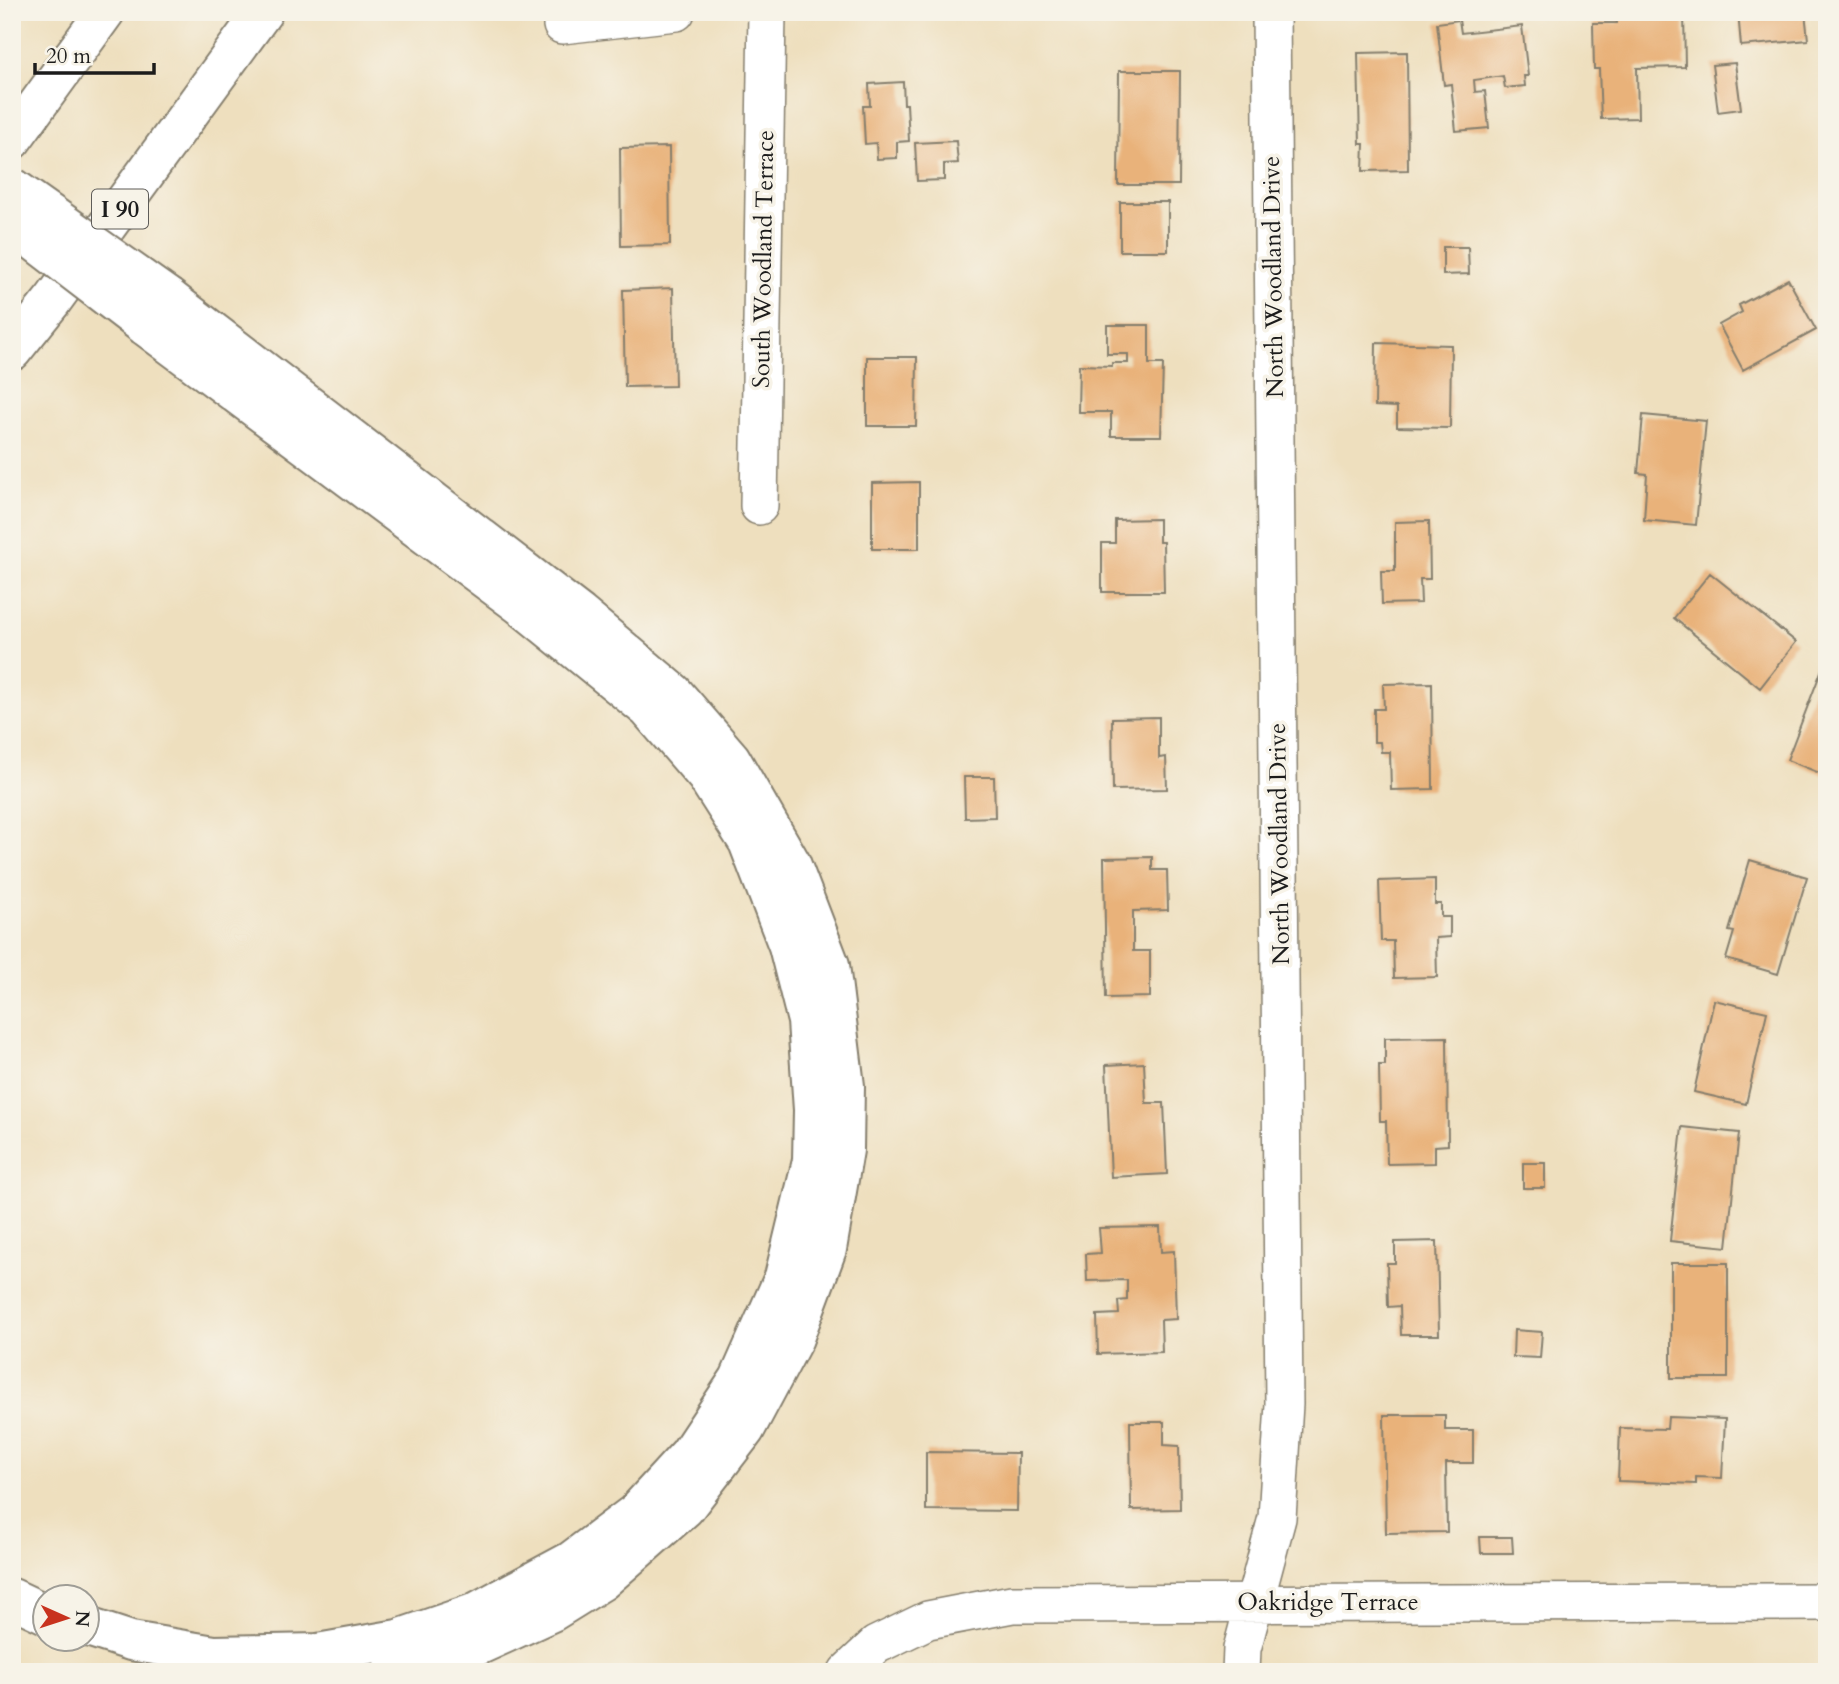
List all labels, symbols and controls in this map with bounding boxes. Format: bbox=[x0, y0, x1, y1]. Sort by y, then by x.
scale bar bbox=[35, 32, 154, 76]
text: 20 m bbox=[46, 42, 91, 71]
street label: South Woodland Terrace bbox=[745, 130, 782, 388]
street label: North Woodland Drive bbox=[1255, 156, 1292, 398]
road number: I 90 bbox=[92, 190, 148, 229]
street label: North Woodland Drive bbox=[1261, 723, 1298, 965]
north arrow bbox=[32, 1582, 102, 1652]
street label: Oakridge Terrace bbox=[1237, 1586, 1419, 1619]
text: N bbox=[69, 1610, 95, 1628]

